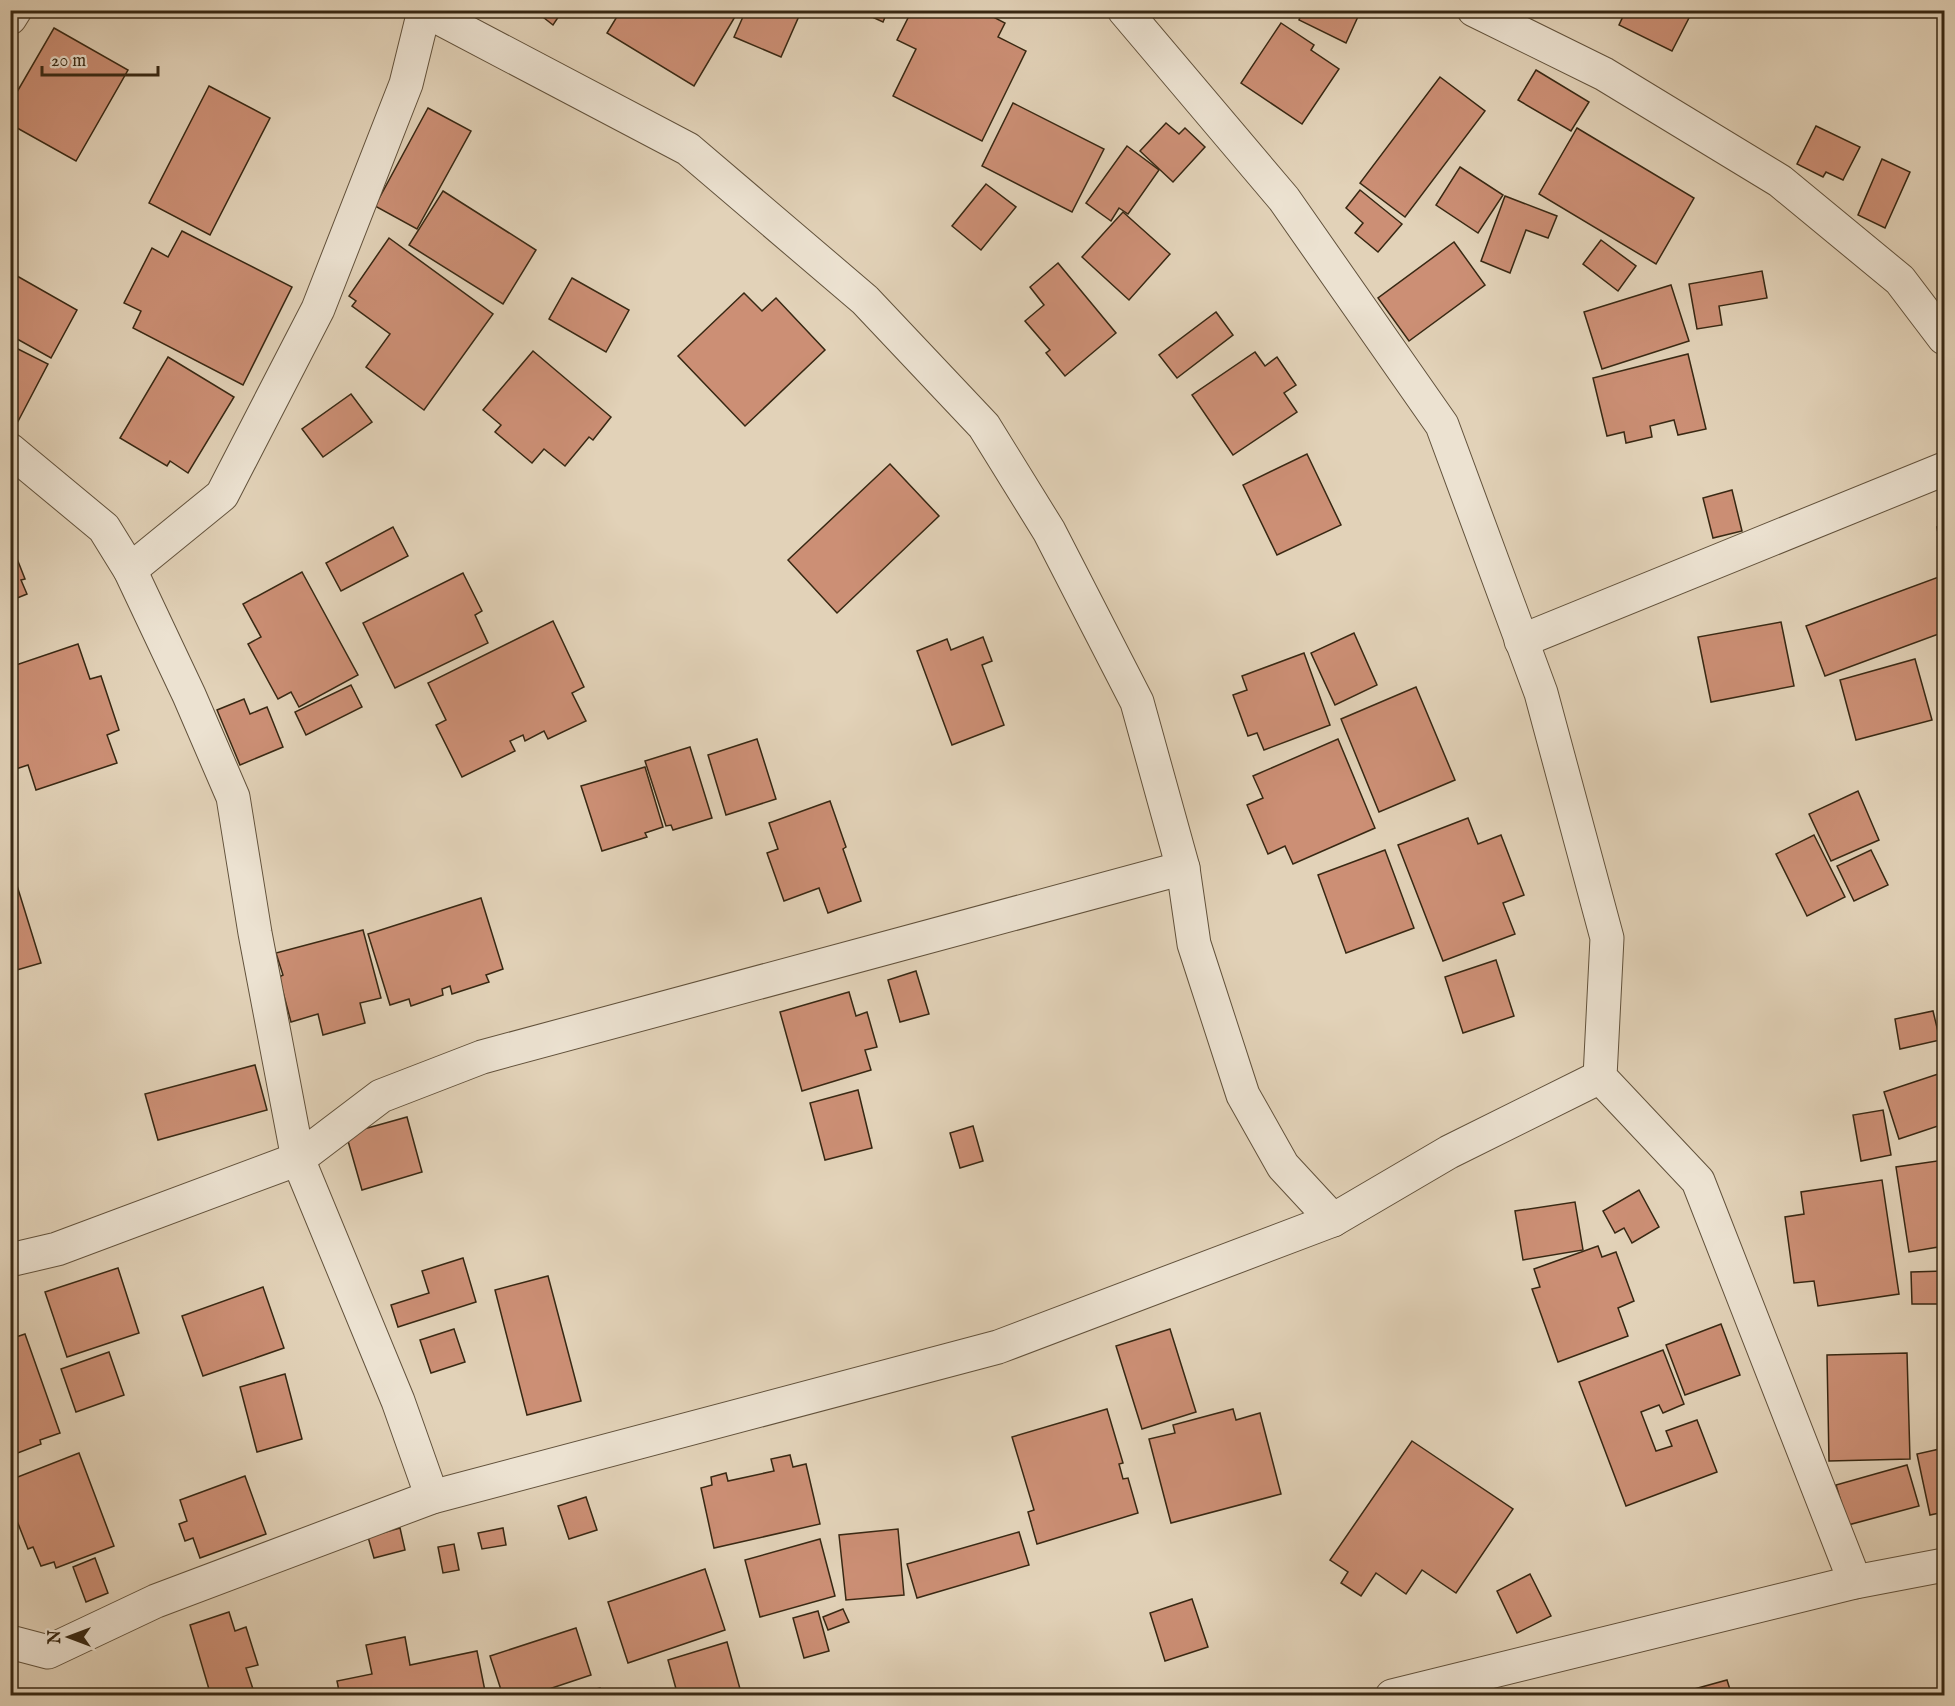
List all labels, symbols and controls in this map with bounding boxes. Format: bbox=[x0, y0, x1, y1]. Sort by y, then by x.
scale bar bbox=[42, 39, 158, 77]
text: 20 m bbox=[51, 50, 86, 73]
north arrow bbox=[39, 1607, 99, 1667]
text: N bbox=[46, 1630, 66, 1645]

